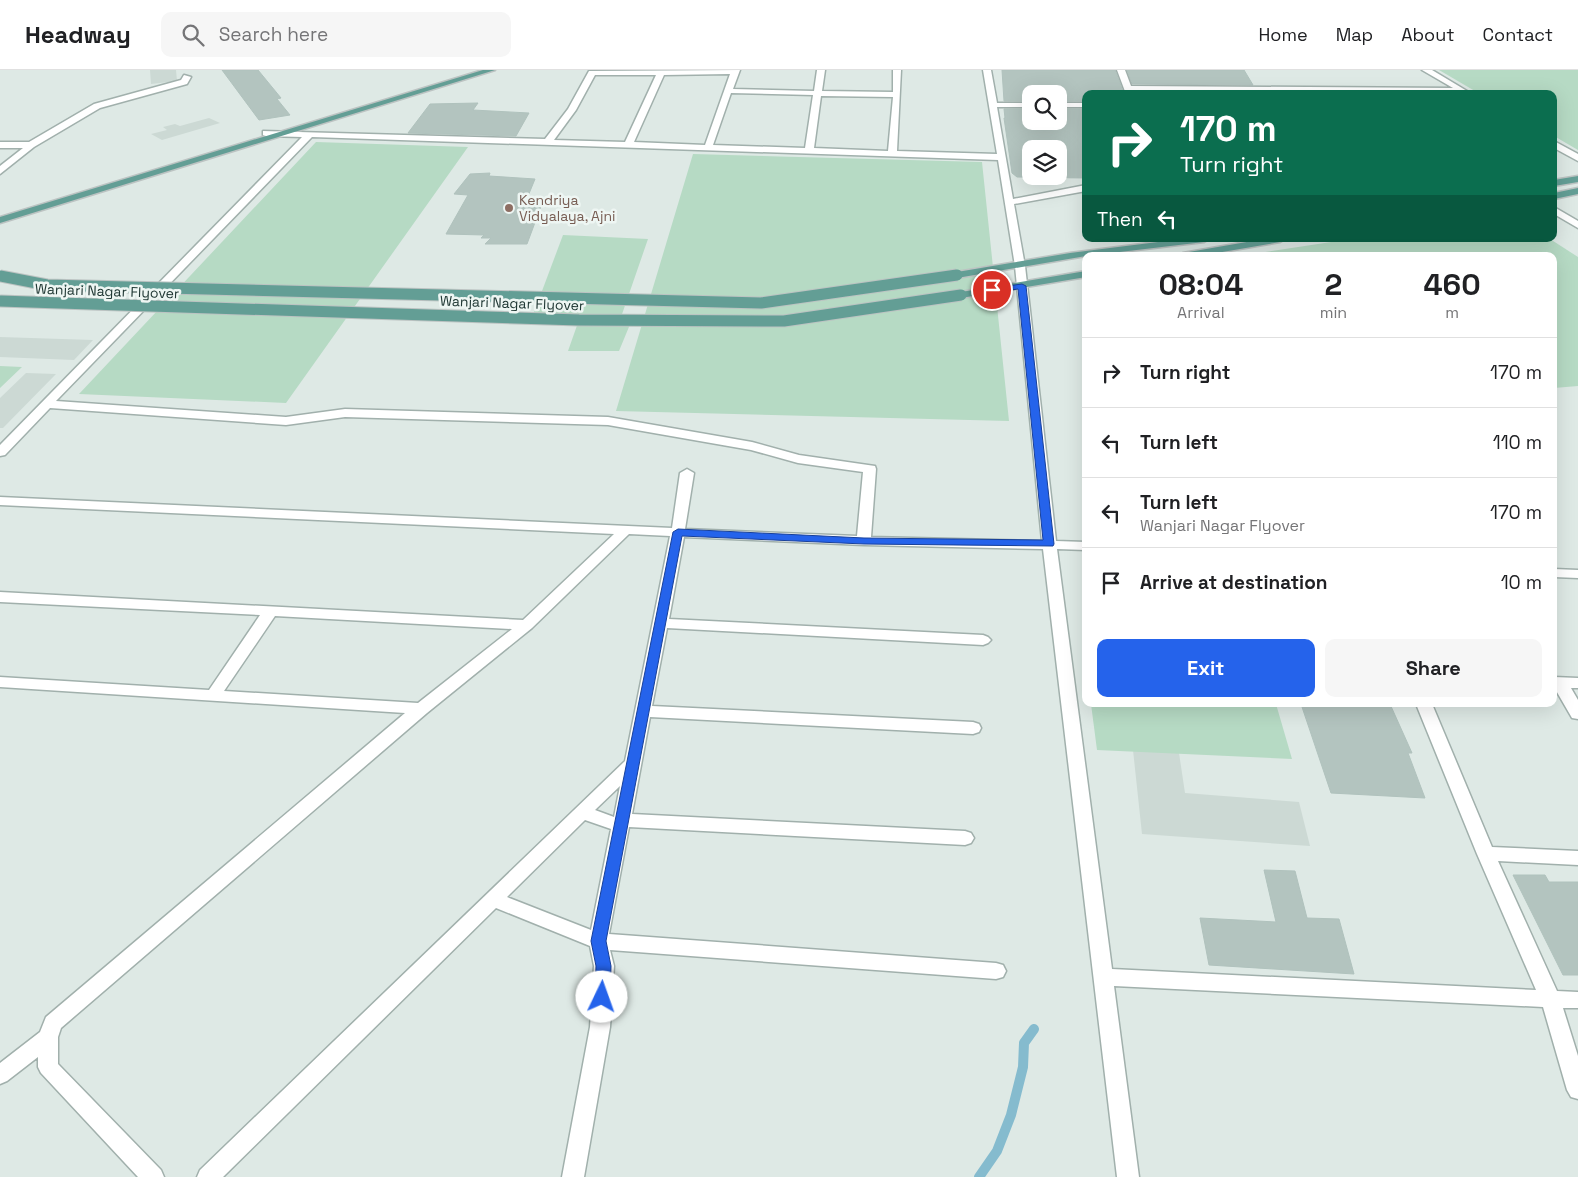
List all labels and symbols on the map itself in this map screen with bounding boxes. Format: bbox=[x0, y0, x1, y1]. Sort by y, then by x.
place label: Kendriya Vidyalaya, Ajni bbox=[519, 191, 615, 225]
marker: Kendriya Vidyalaya, Ajni bbox=[503, 202, 515, 214]
pin bbox=[971, 269, 1013, 311]
street label: Wanjari Nagar Flyover bbox=[35, 279, 179, 303]
street label: Wanjari Nagar Flyover bbox=[440, 291, 584, 315]
position arrow bbox=[575, 970, 627, 1022]

